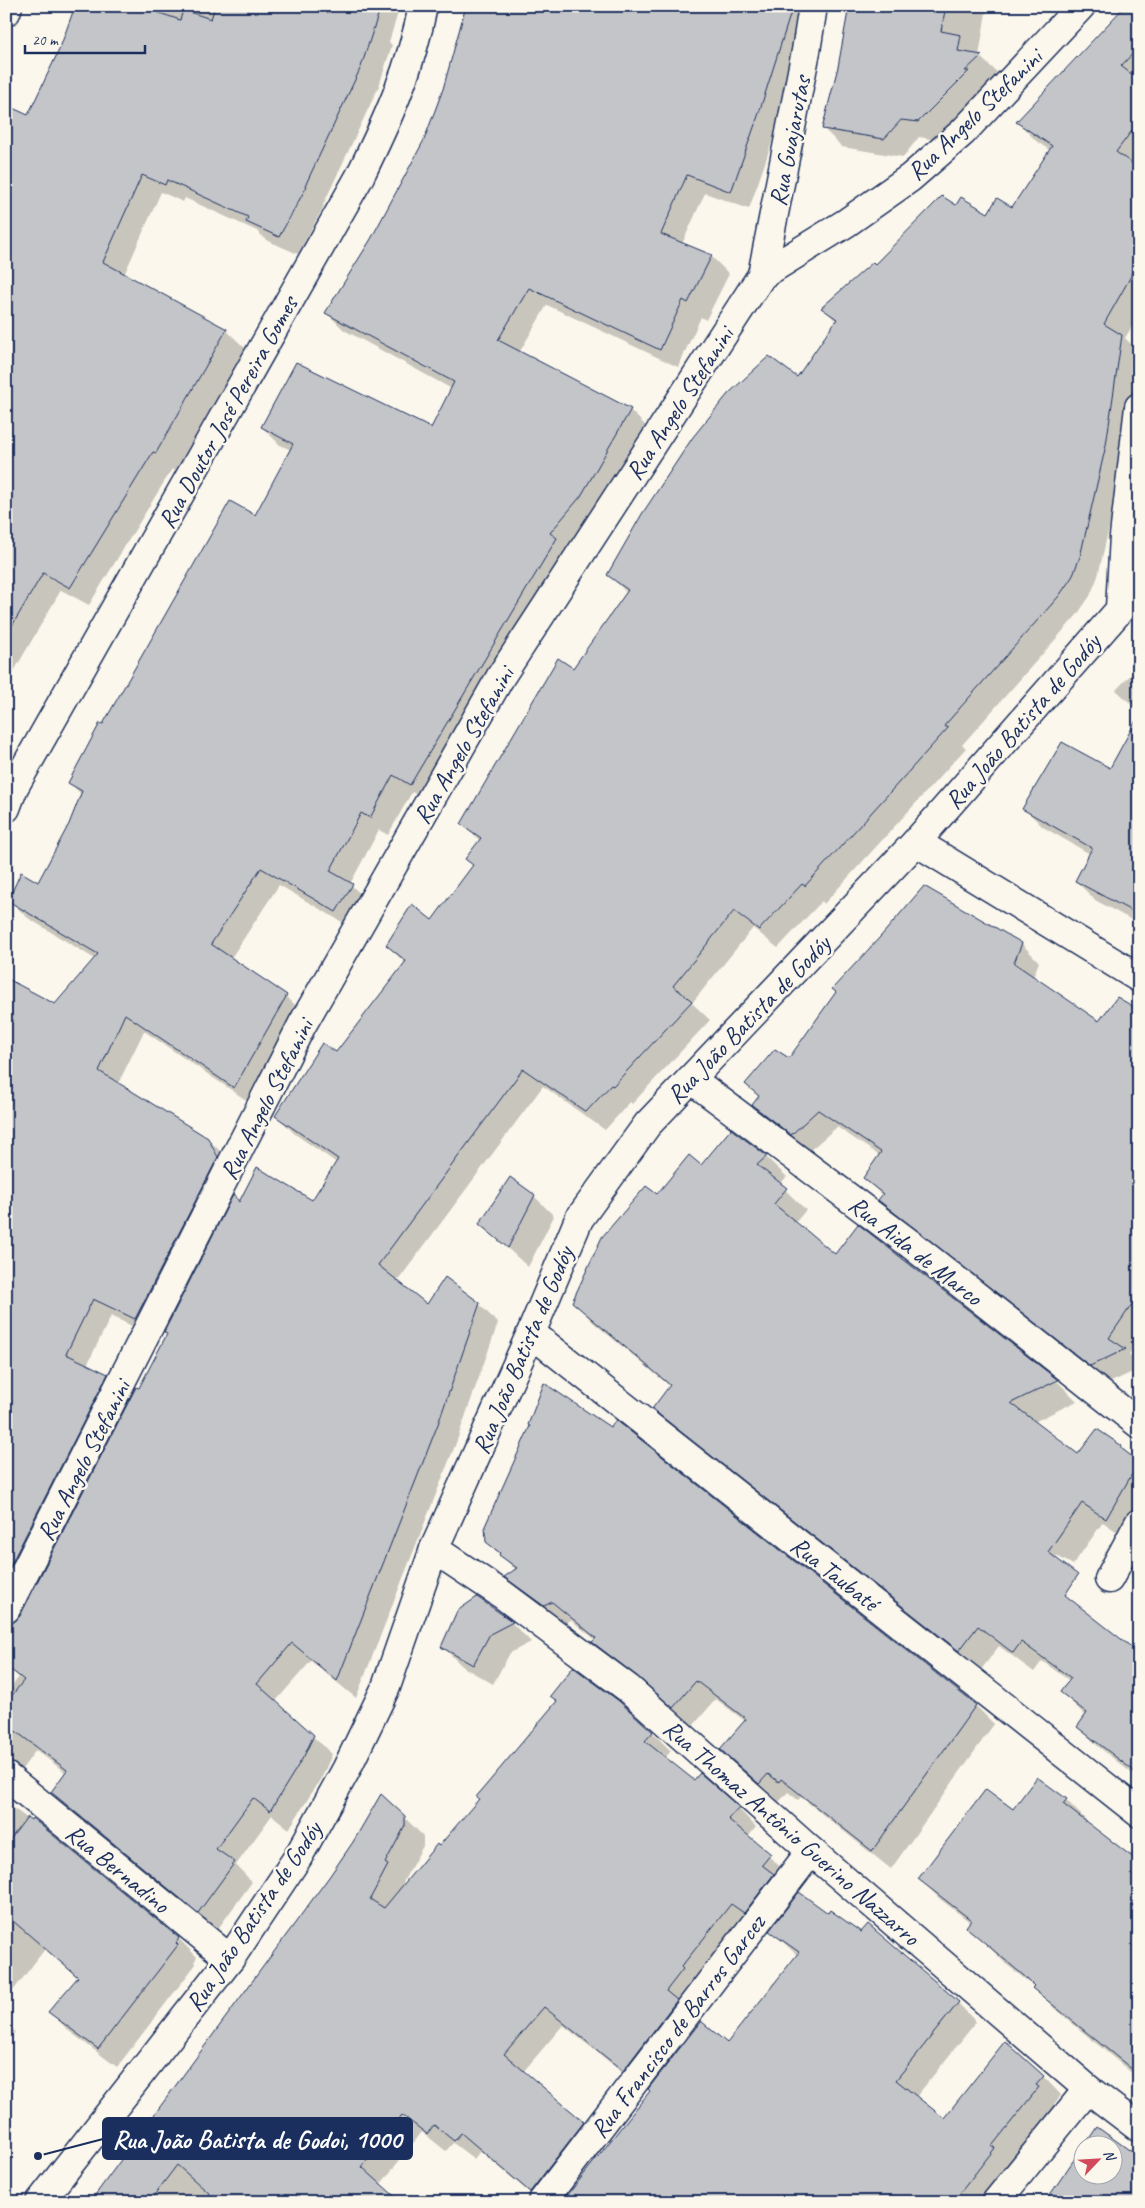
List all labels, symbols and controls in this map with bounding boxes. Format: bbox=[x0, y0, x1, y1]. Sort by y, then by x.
scale bar bbox=[25, 22, 145, 54]
text: 20 m bbox=[32, 31, 59, 50]
street label: Rua Angelo Stefanini bbox=[900, 40, 1052, 187]
street label: Rua Guajarutas bbox=[762, 71, 819, 209]
street label: Rua Doutor José Pereira Gomes bbox=[151, 289, 306, 534]
street label: Rua Angelo Stefanini bbox=[618, 318, 743, 486]
street label: Rua João Batista de Godóy bbox=[938, 625, 1109, 816]
street label: Rua Angelo Stefanini bbox=[406, 658, 523, 830]
street label: Rua João Batista de Godóy bbox=[660, 927, 839, 1111]
street label: Rua Angelo Stefanini bbox=[213, 1011, 323, 1185]
street label: Rua Aida de Marco bbox=[842, 1189, 990, 1314]
street label: Rua João Batista de Godóy bbox=[465, 1240, 582, 1459]
street label: Rua Angelo Stefanini bbox=[30, 1372, 140, 1546]
street label: Rua Taubaté bbox=[784, 1529, 888, 1621]
street label: Rua Thomaz Antônio Guerino Nazzarro bbox=[657, 1713, 927, 1954]
street label: Rua João Batista de Godóy bbox=[178, 1813, 331, 2018]
street label: Rua Bernadino bbox=[59, 1817, 177, 1921]
street label: Rua Francisco de Barros Garcez bbox=[583, 1907, 774, 2145]
callout: Rua João Batista de Godoi, 1000 bbox=[103, 2118, 412, 2159]
text: Rua João Batista de Godoi, 1000 bbox=[112, 2123, 404, 2156]
north arrow bbox=[1072, 2136, 1122, 2186]
text: N bbox=[1100, 2147, 1120, 2164]

